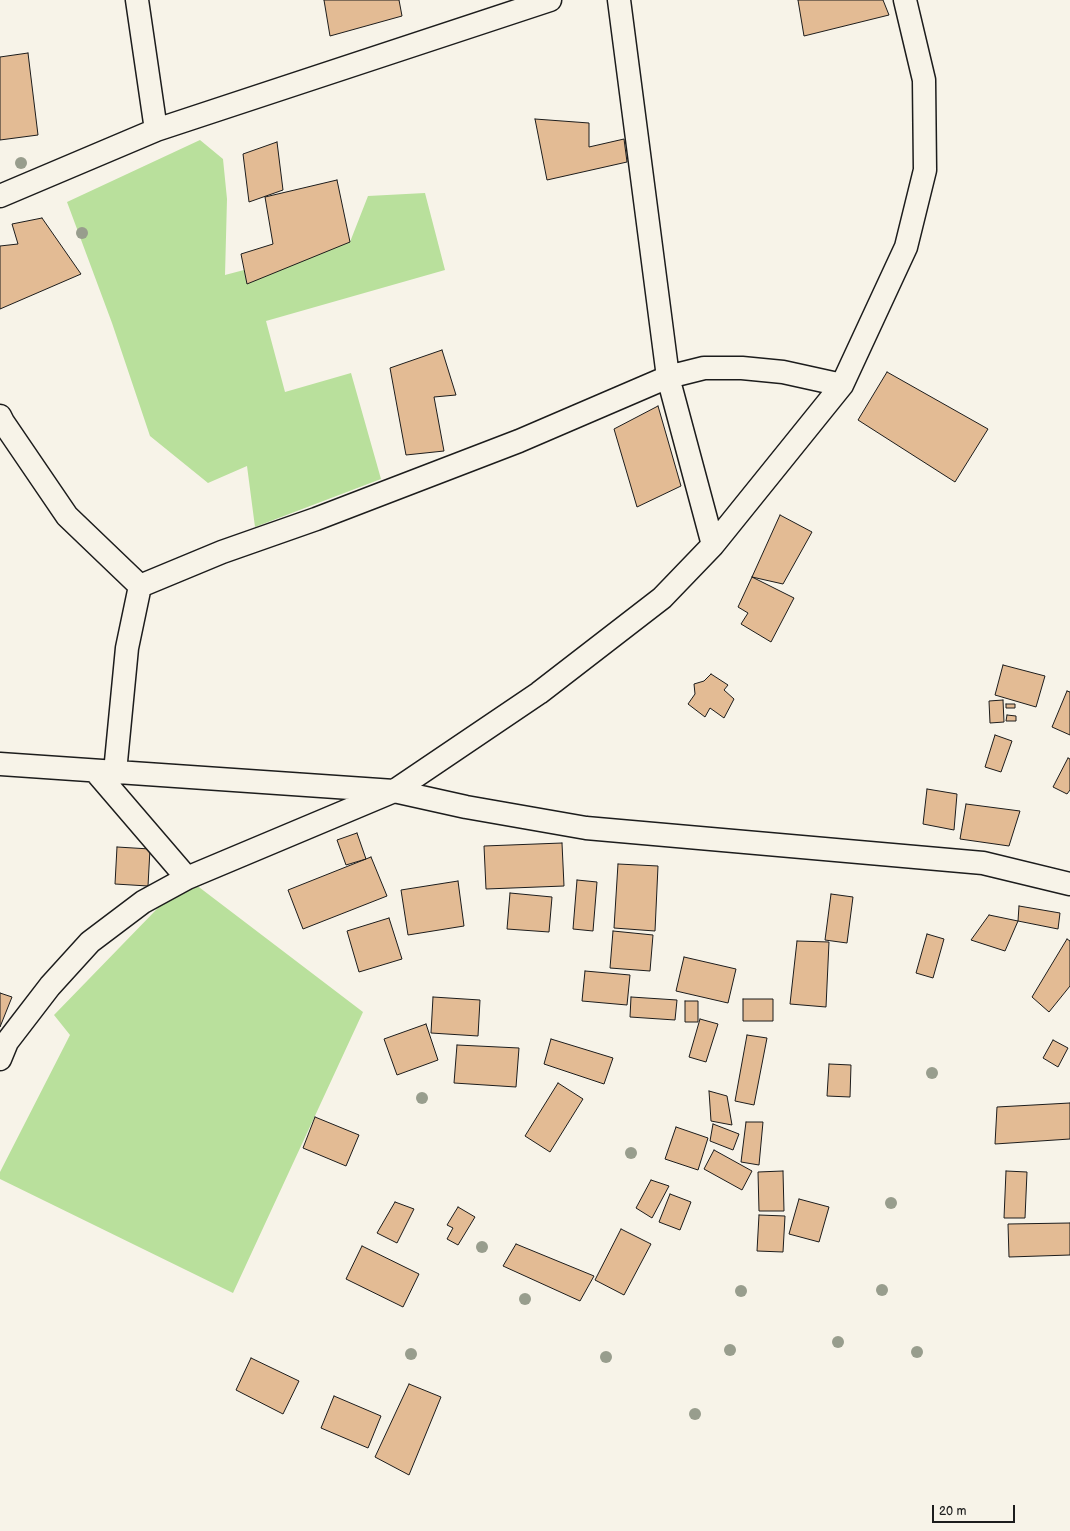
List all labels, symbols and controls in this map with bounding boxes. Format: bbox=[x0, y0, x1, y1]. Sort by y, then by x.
scale bar bbox=[934, 1497, 1017, 1523]
text: 20 m bbox=[939, 1504, 966, 1519]

